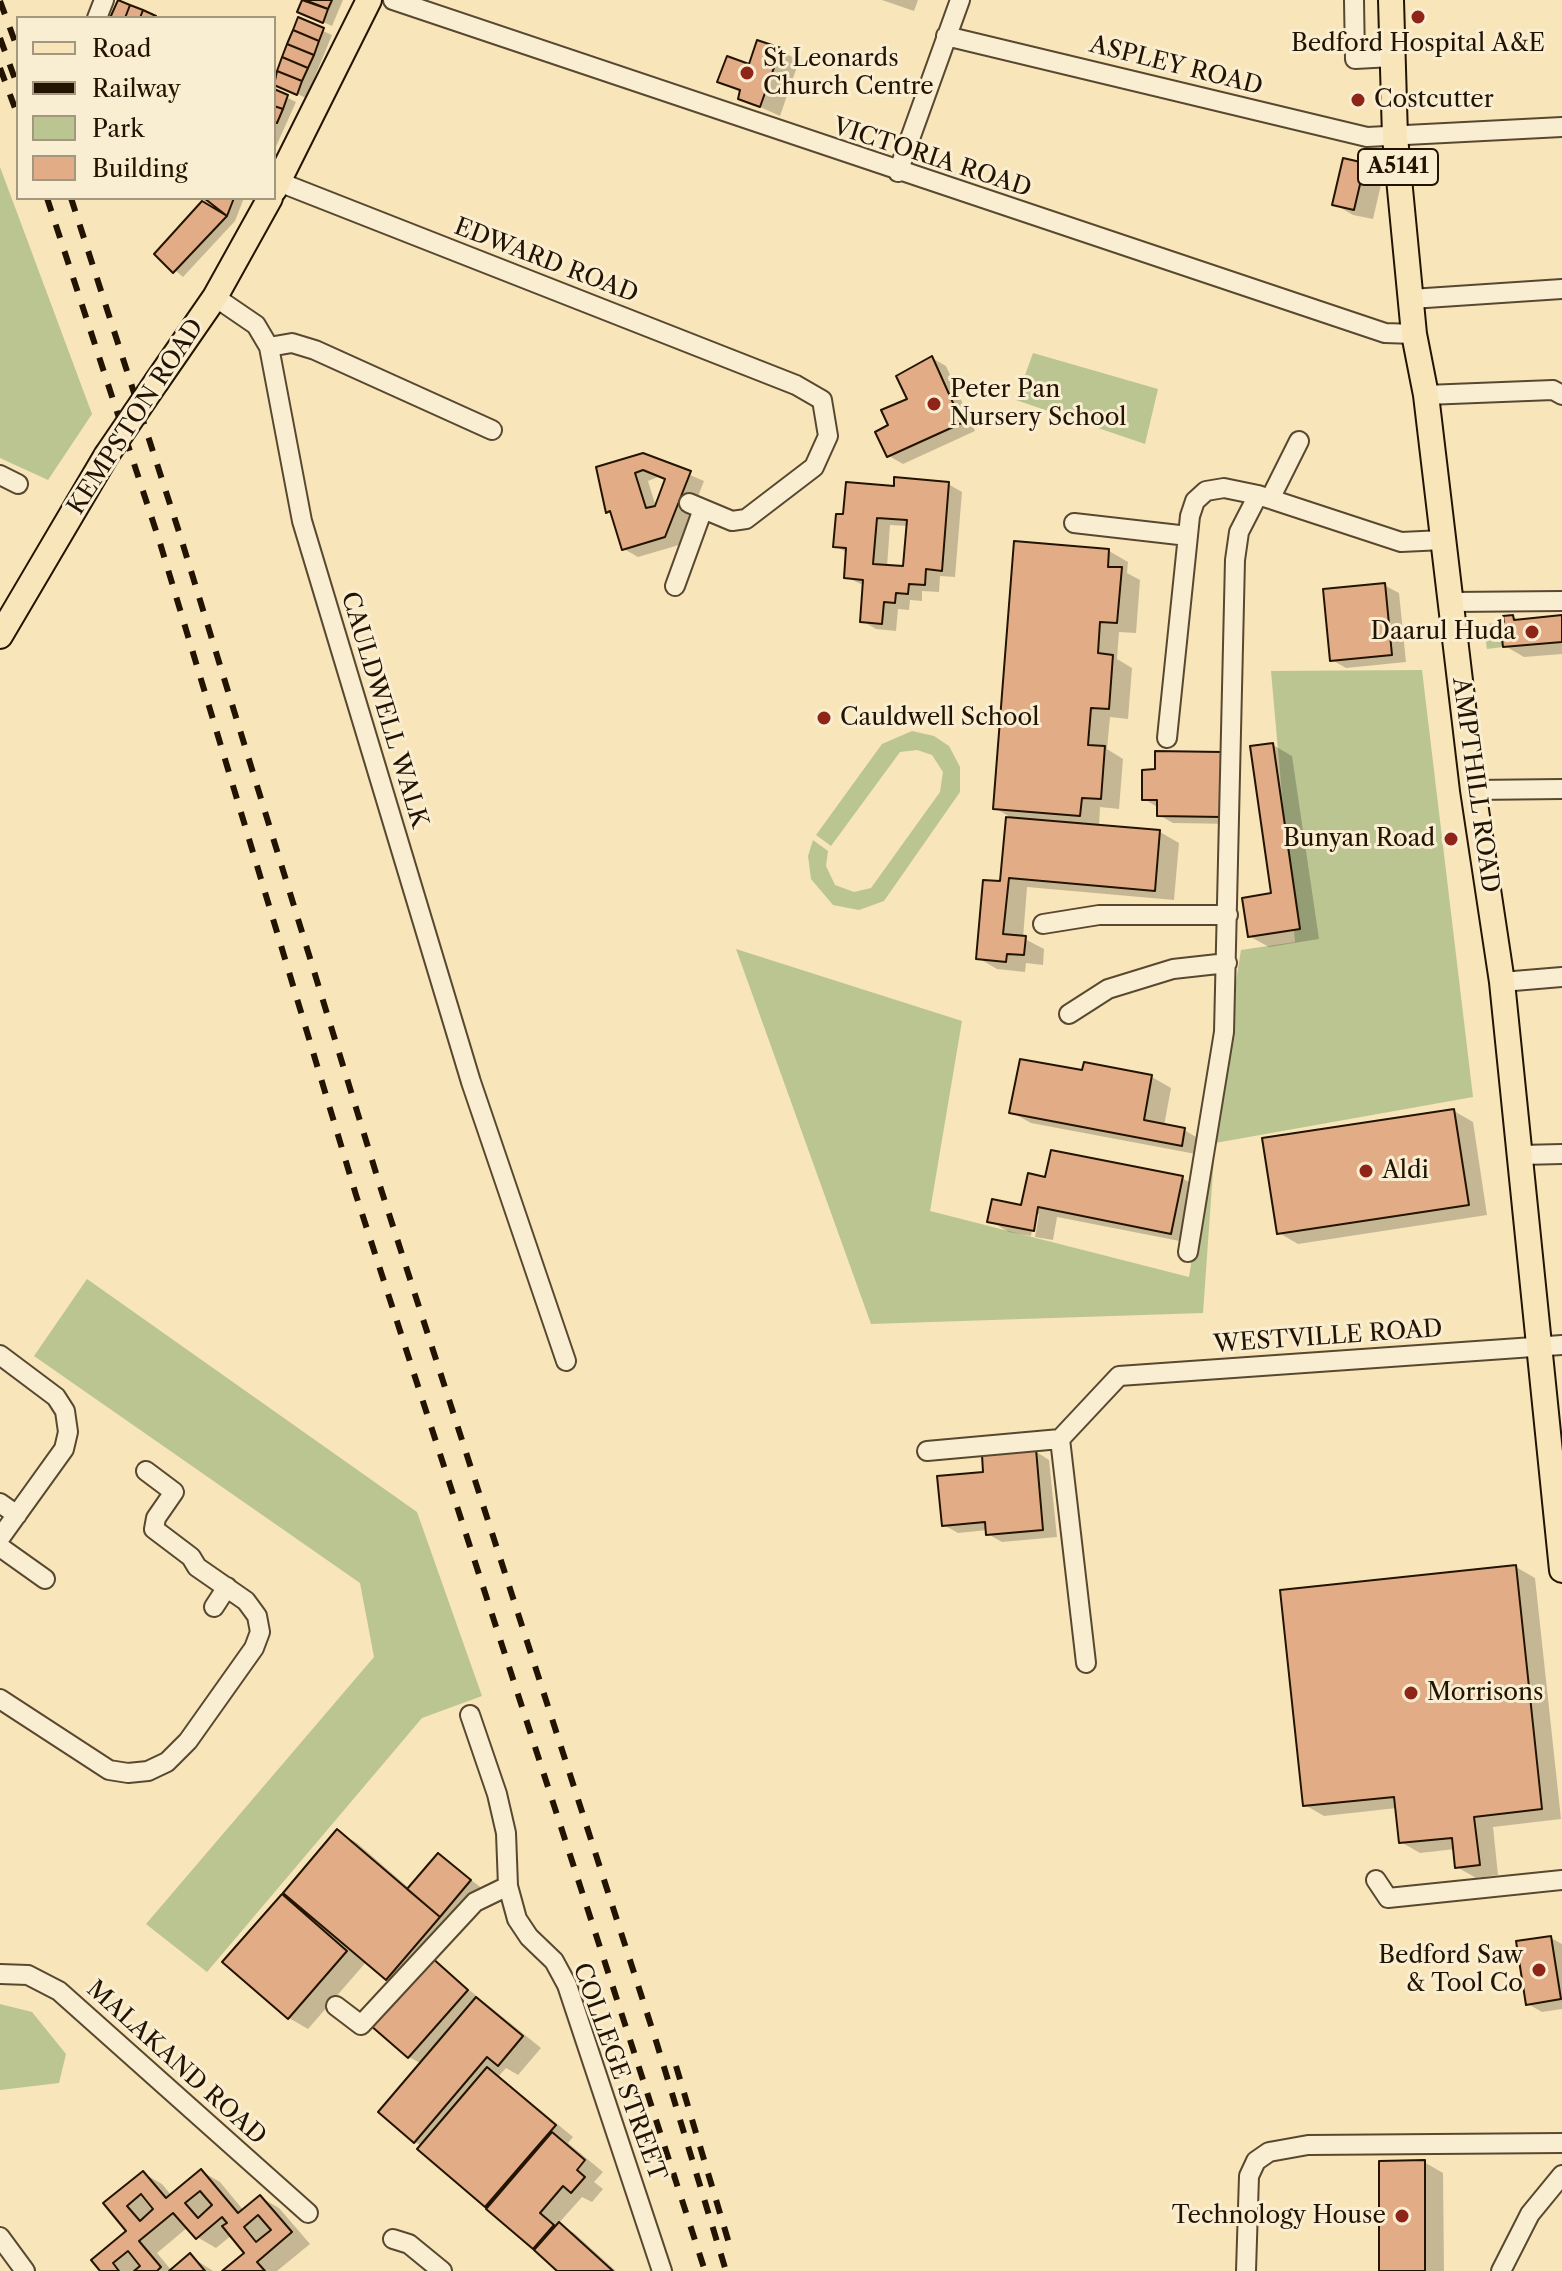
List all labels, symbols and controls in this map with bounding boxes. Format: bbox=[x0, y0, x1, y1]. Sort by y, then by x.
marker: Bedford Hospital A&E bbox=[1409, 8, 1427, 26]
legend bbox=[16, 16, 276, 200]
place label: Bedford Hospital A&E bbox=[1291, 30, 1545, 58]
street label: ASPLEY ROAD bbox=[1087, 31, 1265, 101]
text: Road bbox=[92, 34, 151, 63]
place label: St Leonards Church Centre bbox=[763, 45, 934, 101]
marker: St Leonards Church Centre bbox=[738, 64, 756, 82]
text: Railway bbox=[92, 74, 181, 103]
place label: Costcutter bbox=[1374, 86, 1494, 114]
marker: Costcutter bbox=[1349, 91, 1367, 109]
street label: VICTORIA ROAD bbox=[829, 112, 1035, 204]
text: Park bbox=[92, 114, 144, 143]
road number: A5141 bbox=[1358, 149, 1438, 185]
text: Building bbox=[92, 154, 188, 183]
street label: EDWARD ROAD bbox=[450, 213, 642, 309]
street label: KEMPSTON ROAD bbox=[62, 314, 210, 520]
place label: Peter Pan Nursery School bbox=[950, 376, 1126, 432]
marker: Peter Pan Nursery School bbox=[925, 395, 943, 413]
street label: CAULDWELL WALK bbox=[334, 588, 434, 832]
place label: Daarul Huda bbox=[1371, 618, 1516, 646]
marker: Daarul Huda bbox=[1523, 623, 1541, 641]
street label: AMPTHILL ROAD bbox=[1446, 676, 1504, 894]
place label: Cauldwell School bbox=[840, 704, 1039, 732]
marker: Cauldwell School bbox=[815, 709, 833, 727]
place label: Bunyan Road bbox=[1283, 825, 1435, 853]
marker: Bunyan Road bbox=[1442, 830, 1460, 848]
place label: Aldi bbox=[1382, 1157, 1429, 1185]
marker: Aldi bbox=[1357, 1162, 1375, 1180]
street label: WESTVILLE ROAD bbox=[1212, 1315, 1444, 1359]
place label: Morrisons bbox=[1427, 1679, 1544, 1707]
marker: Morrisons bbox=[1402, 1684, 1420, 1702]
place label: Bedford Saw & Tool Co bbox=[1378, 1942, 1523, 1998]
street label: COLLEGE STREET bbox=[566, 1959, 672, 2185]
marker: Bedford Saw & Tool Co bbox=[1530, 1961, 1548, 1979]
street label: MALAKAND ROAD bbox=[80, 1975, 272, 2151]
place label: Technology House bbox=[1172, 2202, 1386, 2230]
marker: Technology House bbox=[1393, 2207, 1411, 2225]

